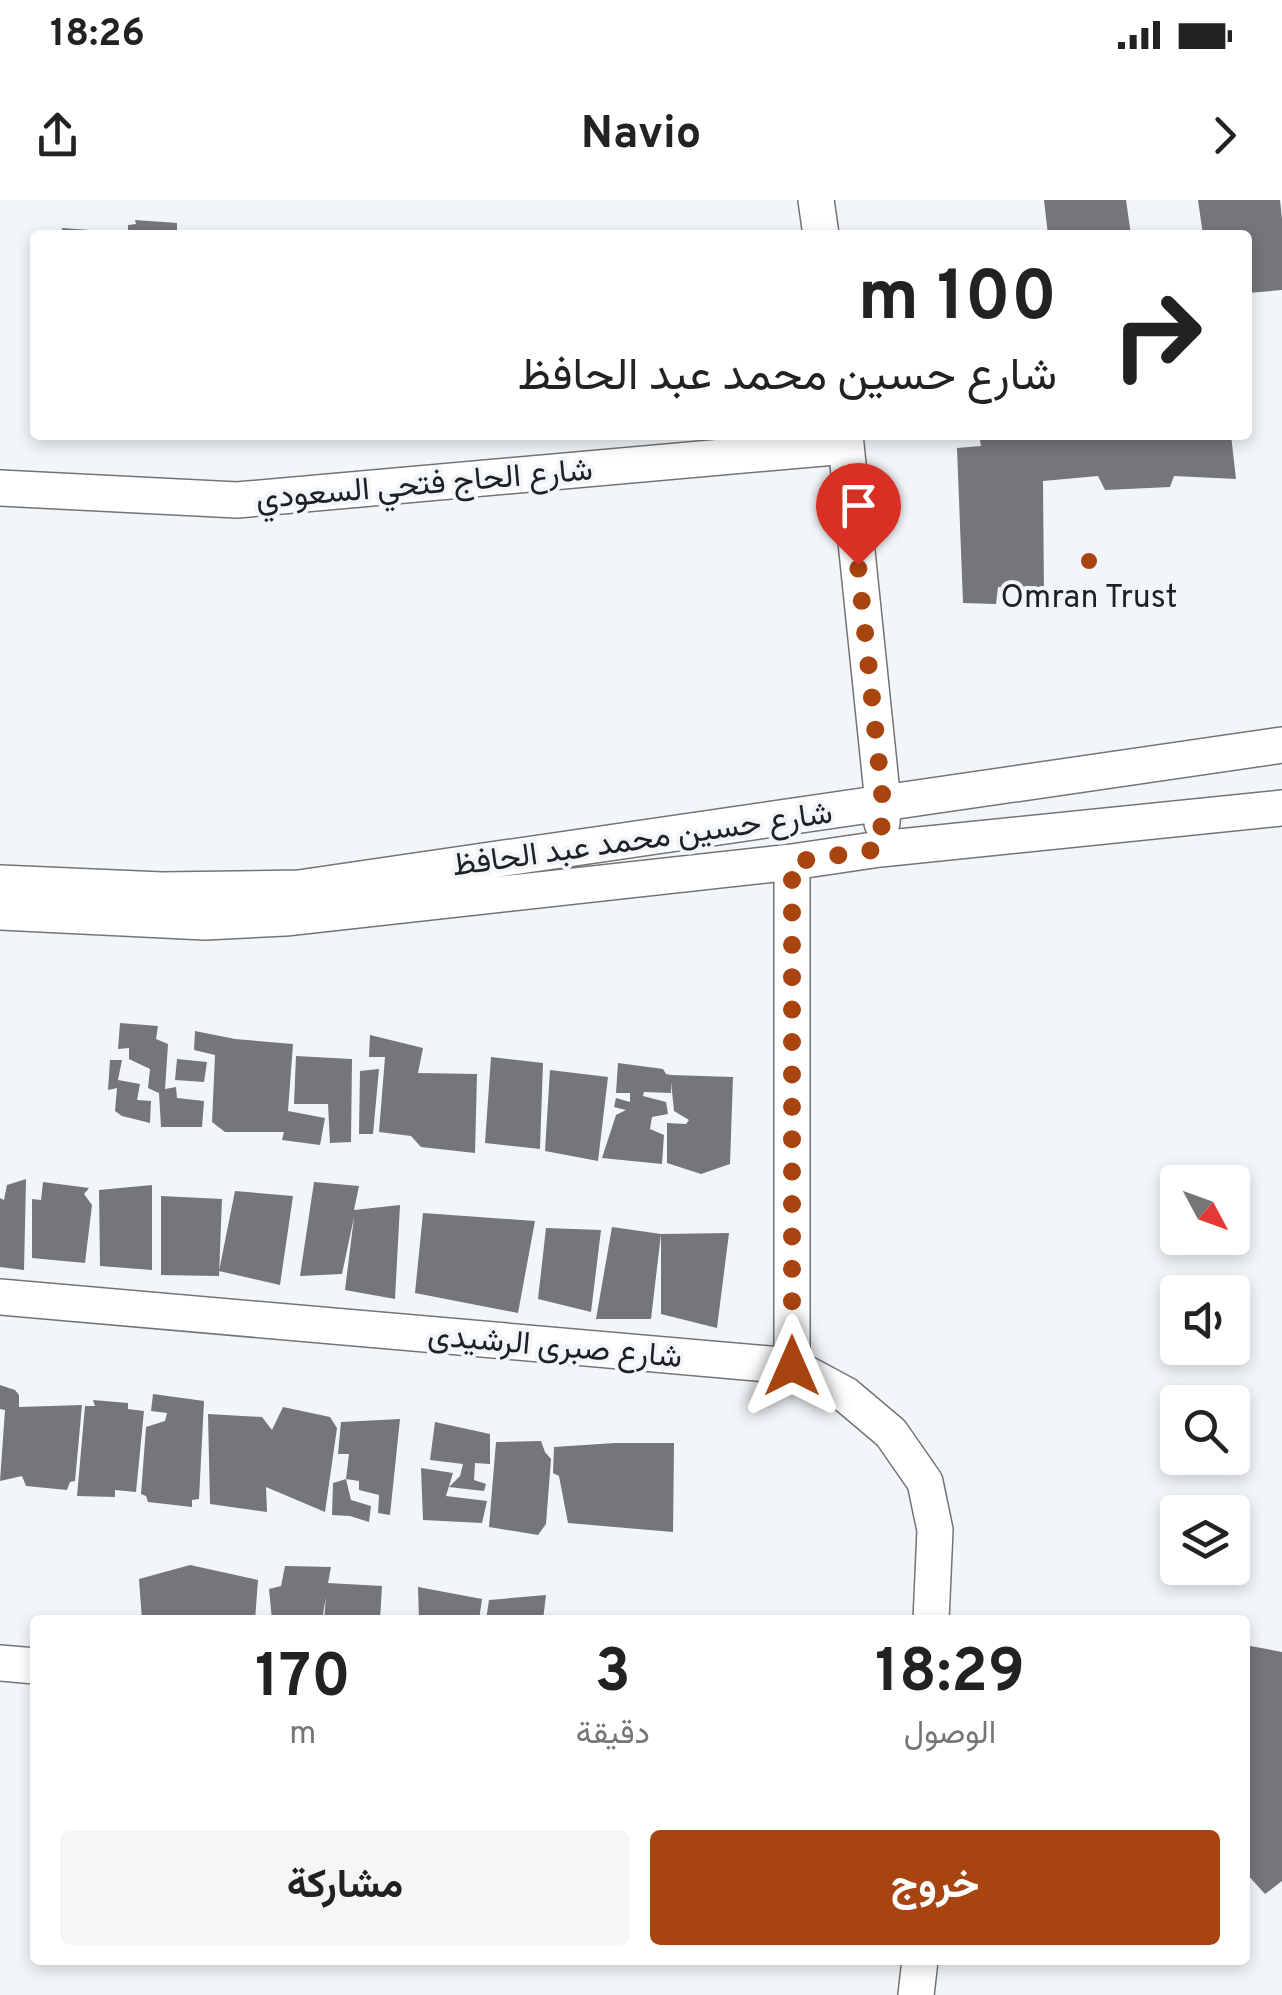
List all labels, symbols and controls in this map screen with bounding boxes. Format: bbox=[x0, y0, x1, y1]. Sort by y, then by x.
text: 18:26 bbox=[50, 11, 145, 60]
text: Navio bbox=[581, 107, 701, 164]
icon: share bbox=[30, 108, 85, 163]
icon: forward bbox=[1197, 108, 1252, 163]
text: 100 m bbox=[858, 256, 1057, 345]
icon: right bbox=[1092, 270, 1222, 400]
text: شارع حسين محمد عبد الحافظ bbox=[518, 349, 1057, 406]
street label: شارع الحاج فتحي السعودي bbox=[254, 451, 595, 524]
pin bbox=[816, 463, 901, 566]
icon: arrive bbox=[831, 478, 886, 533]
marker: Omran Trust bbox=[1078, 550, 1100, 572]
place label: Omran Trust bbox=[1000, 579, 1178, 619]
street label: شارع حسين محمد عبد الحافظ bbox=[450, 794, 835, 887]
north arrow bbox=[1160, 1165, 1250, 1255]
map controls bbox=[1160, 1165, 1250, 1585]
button: sound bbox=[1160, 1275, 1250, 1365]
position arrow bbox=[740, 1314, 844, 1418]
street label: شارع صبرى الرشيدى bbox=[426, 1317, 684, 1379]
button: search bbox=[1160, 1385, 1250, 1475]
button: layers bbox=[1160, 1495, 1250, 1585]
text: 3 bbox=[595, 1637, 631, 1713]
text: 18:29 bbox=[875, 1637, 1025, 1713]
text: 170 bbox=[255, 1642, 351, 1718]
text: m bbox=[289, 1715, 316, 1755]
text: دقيقة bbox=[576, 1715, 650, 1755]
text: الوصول bbox=[904, 1715, 996, 1755]
button: مشاركة bbox=[60, 1830, 630, 1945]
button: خروج bbox=[650, 1830, 1220, 1945]

